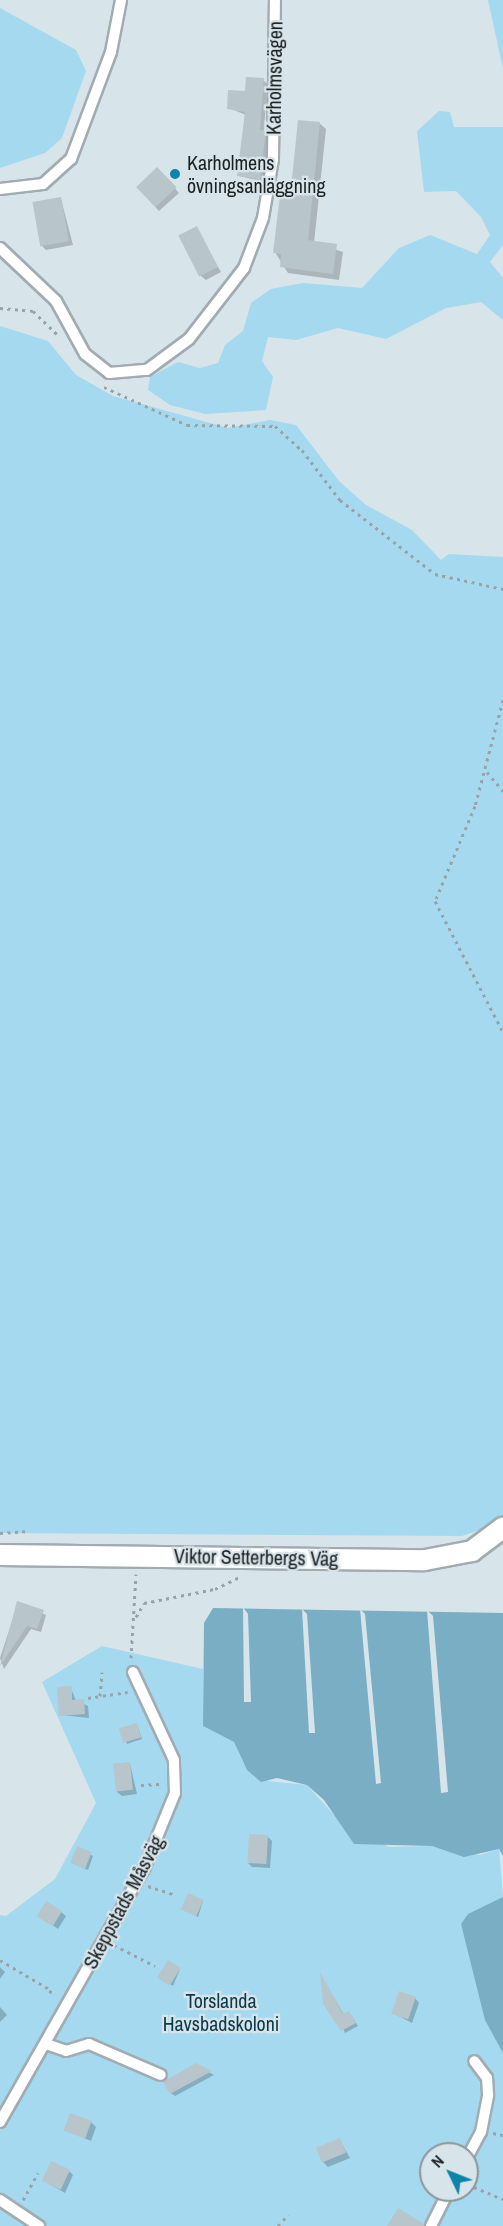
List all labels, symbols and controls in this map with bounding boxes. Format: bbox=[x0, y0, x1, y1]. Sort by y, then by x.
street label: Karholmsvägen bbox=[261, 21, 287, 135]
place label: Karholmens övningsanläggning bbox=[187, 150, 326, 197]
marker: Karholmens övningsanläggning bbox=[168, 167, 182, 181]
street label: Viktor Setterbergs Väg bbox=[174, 1544, 338, 1570]
street label: Skeppstads Måsväg bbox=[78, 1831, 168, 1973]
park label: Torslanda Havsbadskoloni bbox=[163, 1989, 279, 2036]
north arrow bbox=[419, 2142, 479, 2202]
text: N bbox=[426, 2150, 449, 2172]

